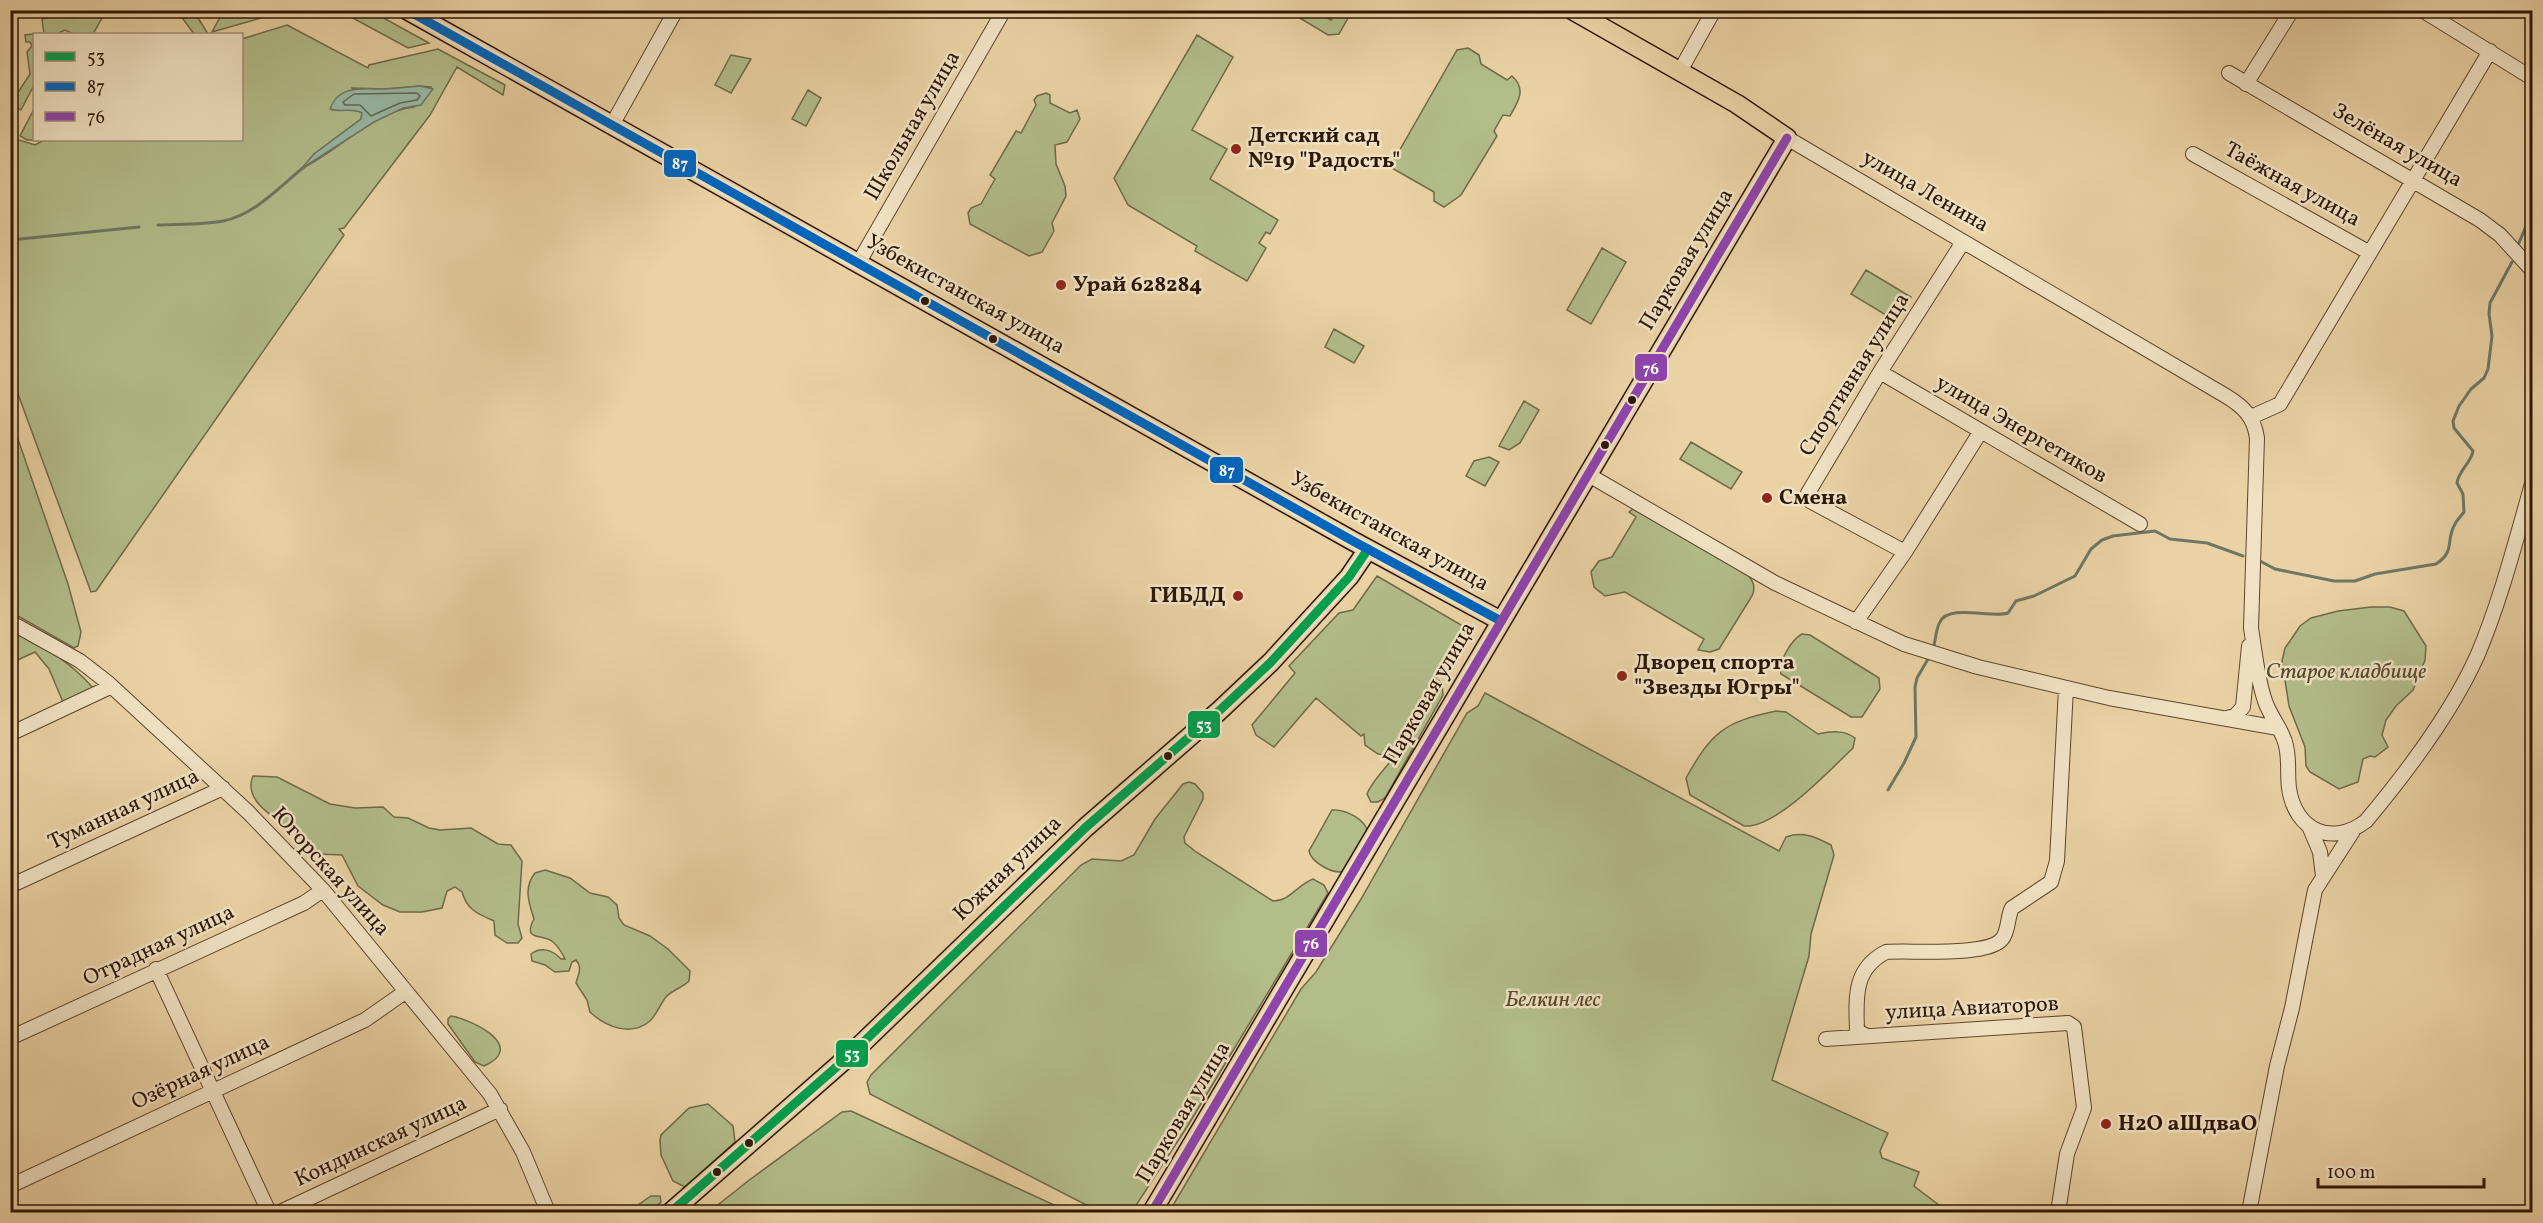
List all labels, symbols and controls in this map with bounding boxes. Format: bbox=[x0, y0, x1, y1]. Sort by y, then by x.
legend bbox=[33, 33, 243, 141]
street label: Школьная улица bbox=[857, 45, 969, 207]
text: 53 bbox=[87, 46, 105, 71]
text: 87 bbox=[87, 76, 105, 101]
street label: Зелёная улица bbox=[2326, 96, 2468, 196]
text: 76 bbox=[87, 106, 105, 131]
place label: Детский сад №19 "Радость" bbox=[1248, 121, 1400, 177]
street label: Таёжная улица bbox=[2218, 135, 2366, 235]
marker: Детский сад №19 "Радость" bbox=[1229, 142, 1243, 156]
street label: улица Ленина bbox=[1856, 143, 1994, 241]
line badge: 87 bbox=[663, 149, 697, 178]
text: 87 bbox=[672, 154, 689, 176]
street label: Парковая улица bbox=[1632, 183, 1742, 337]
street label: Узбекистанская улица bbox=[860, 227, 1070, 363]
place label: Урай 628284 bbox=[1073, 270, 1202, 301]
marker: Урай 628284 bbox=[1054, 278, 1068, 292]
street label: Спортивная улица bbox=[1792, 287, 1918, 463]
unlabelled marker bbox=[919, 295, 931, 307]
unlabelled marker bbox=[987, 333, 999, 345]
line badge: 76 bbox=[1634, 353, 1668, 382]
text: 76 bbox=[1643, 359, 1659, 381]
street label: улица Энергетиков bbox=[1929, 368, 2113, 492]
unlabelled marker bbox=[1626, 394, 1638, 406]
unlabelled marker bbox=[1599, 439, 1611, 451]
line badge: 87 bbox=[1209, 456, 1244, 484]
text: 87 bbox=[1219, 461, 1236, 483]
street label: Узбекистанская улица bbox=[1284, 464, 1494, 600]
place label: Смена bbox=[1779, 483, 1847, 514]
marker: Смена bbox=[1760, 491, 1774, 505]
place label: ГИБДД bbox=[1149, 581, 1226, 612]
marker: ГИБДД bbox=[1231, 589, 1245, 603]
street label: Парковая улица bbox=[1376, 617, 1484, 771]
place label: Дворец спорта "Звезды Югры" bbox=[1634, 648, 1800, 704]
park label: Старое кладбище bbox=[2266, 657, 2426, 688]
marker: Дворец спорта "Звезды Югры" bbox=[1615, 669, 1629, 683]
line badge: 53 bbox=[1187, 710, 1221, 739]
text: 53 bbox=[1196, 715, 1212, 737]
unlabelled marker bbox=[1162, 750, 1174, 762]
street label: Туманная улица bbox=[43, 761, 205, 859]
street label: Югорская улица bbox=[263, 800, 397, 944]
street label: Южная улица bbox=[947, 809, 1069, 929]
street label: Отрадная улица bbox=[78, 897, 240, 995]
line badge: 76 bbox=[1294, 929, 1328, 958]
text: 76 bbox=[1303, 934, 1319, 956]
park label: Белкин лес bbox=[1505, 985, 1601, 1016]
street label: улица Авиаторов bbox=[1884, 989, 2060, 1029]
street label: Озёрная улица bbox=[127, 1027, 275, 1119]
street label: Парковая улица bbox=[1129, 1036, 1239, 1190]
line badge: 53 bbox=[835, 1039, 869, 1068]
text: 53 bbox=[844, 1044, 860, 1066]
street label: Кондинская улица bbox=[290, 1088, 472, 1196]
place label: H2O аШдваО bbox=[2118, 1109, 2257, 1140]
marker: H2O аШдваО bbox=[2099, 1117, 2113, 1131]
unlabelled marker bbox=[743, 1137, 755, 1149]
scale bar bbox=[2318, 1151, 2484, 1189]
text: 100 m bbox=[2327, 1161, 2376, 1186]
unlabelled marker bbox=[711, 1166, 723, 1178]

